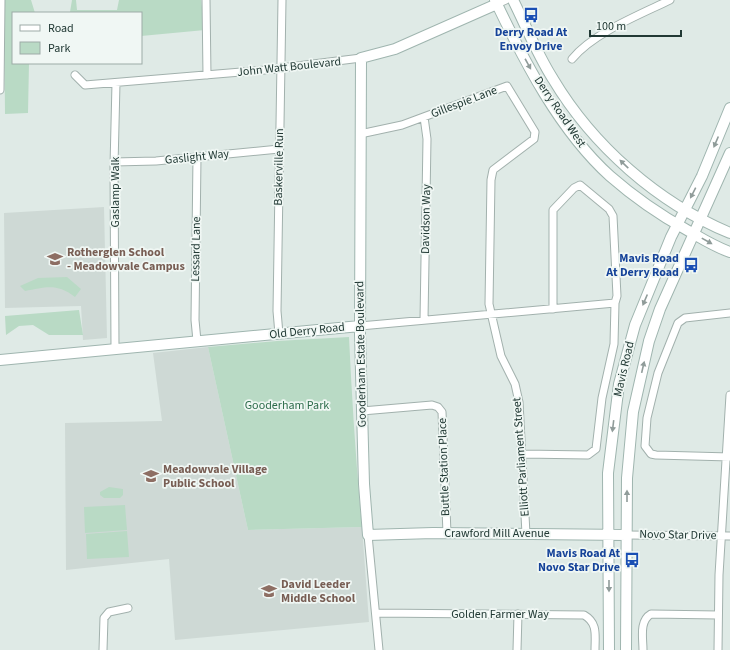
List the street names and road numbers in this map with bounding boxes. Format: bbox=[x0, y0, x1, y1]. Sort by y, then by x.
street label: John Watt Boulevard bbox=[236, 53, 342, 81]
street label: Derry Road West bbox=[530, 73, 590, 151]
street label: Gillespie Lane bbox=[428, 82, 500, 122]
street label: Baskerville Run bbox=[270, 128, 288, 206]
street label: Gaslight Way bbox=[164, 145, 230, 169]
street label: Gaslamp Walk bbox=[107, 157, 124, 227]
street label: Davidson Way bbox=[417, 183, 435, 254]
street label: Lessard Lane bbox=[187, 216, 205, 282]
street label: Gooderham Estate Boulevard bbox=[351, 281, 371, 427]
street label: Old Derry Road bbox=[268, 319, 346, 343]
street label: Mavis Road bbox=[609, 340, 639, 398]
street label: Elliott Parliament Street bbox=[508, 397, 534, 517]
street label: Buttle Station Place bbox=[434, 418, 454, 516]
street label: Crawford Mill Avenue bbox=[444, 525, 550, 542]
street label: Novo Star Drive bbox=[639, 526, 717, 544]
street label: Golden Farmer Way bbox=[451, 606, 549, 623]

